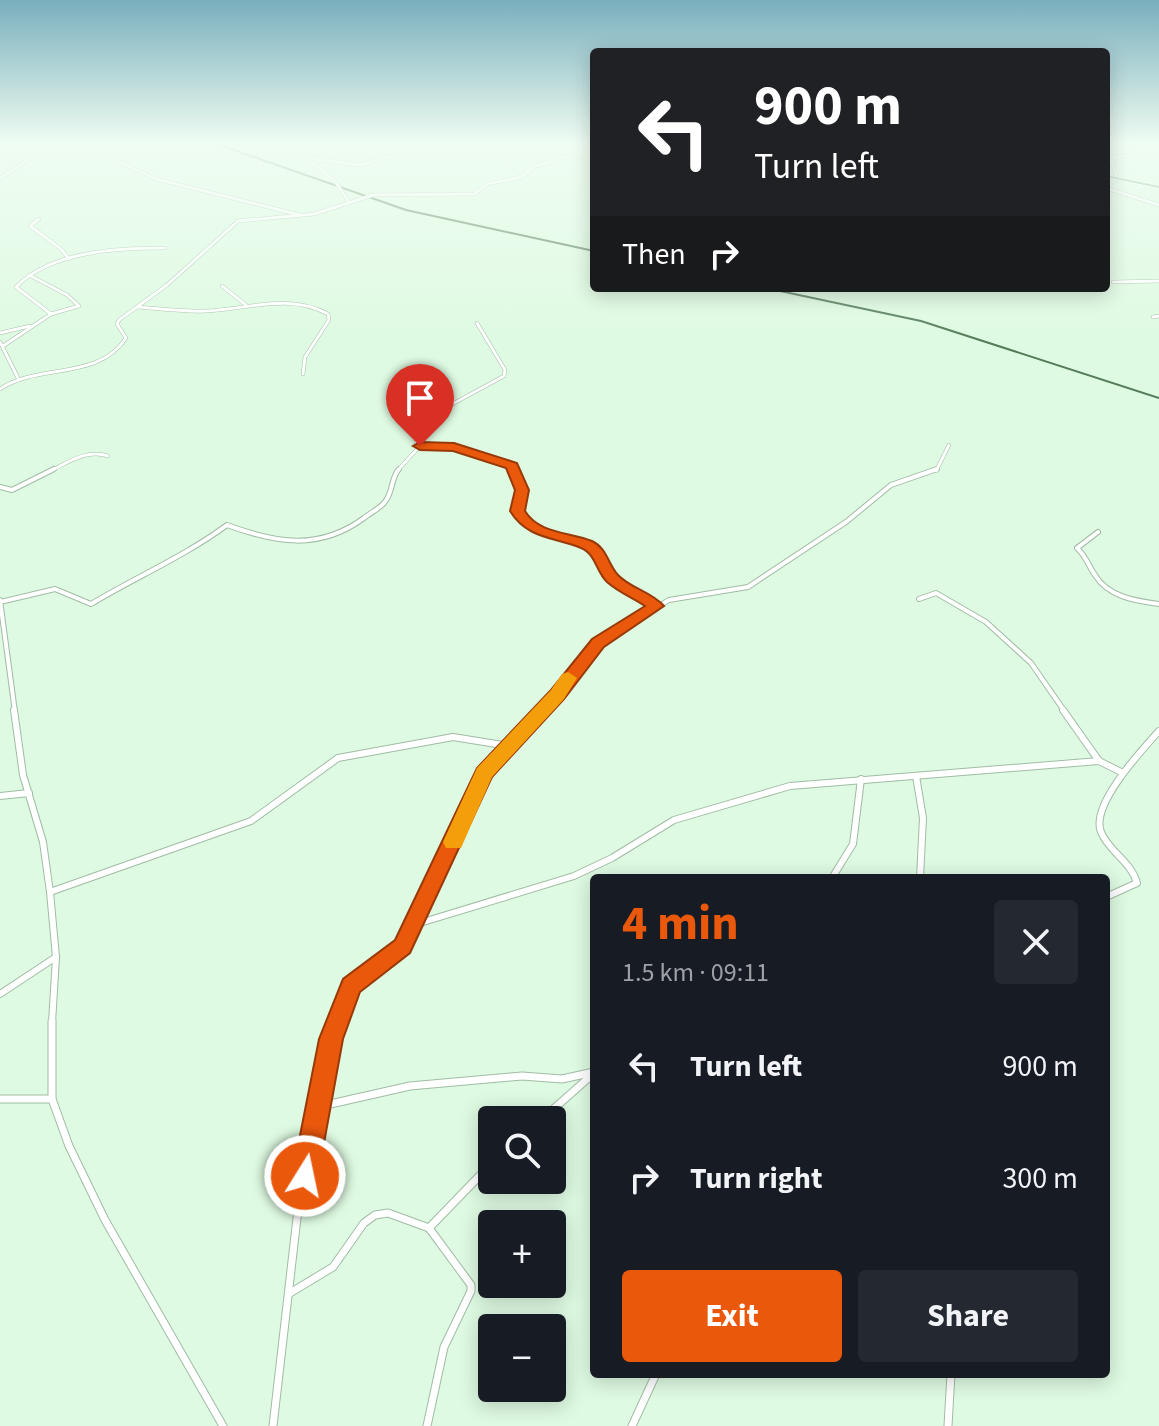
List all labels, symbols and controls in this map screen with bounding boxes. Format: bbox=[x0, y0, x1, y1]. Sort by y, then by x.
text: 900 m bbox=[754, 67, 902, 146]
icon: left bbox=[622, 80, 726, 184]
text: Turn left bbox=[754, 141, 879, 192]
icon: right bbox=[702, 232, 746, 276]
text: Then bbox=[622, 233, 686, 276]
pin bbox=[386, 364, 454, 446]
icon: arrive bbox=[398, 376, 442, 420]
text: 4 min bbox=[622, 890, 739, 958]
button: close bbox=[994, 900, 1078, 984]
text: 1.5 km · 09:11 bbox=[622, 954, 769, 991]
icon: left bbox=[622, 1044, 666, 1088]
text: Turn left bbox=[690, 1045, 802, 1088]
text: 900 m bbox=[1002, 1045, 1078, 1088]
map controls bbox=[478, 1106, 566, 1402]
button: search bbox=[478, 1106, 566, 1194]
position arrow bbox=[263, 1134, 347, 1218]
icon: right bbox=[622, 1156, 666, 1200]
text: Turn right bbox=[690, 1157, 822, 1200]
text: 300 m bbox=[1002, 1157, 1078, 1200]
button: + bbox=[478, 1210, 566, 1298]
button: Exit bbox=[622, 1270, 842, 1362]
button: Share bbox=[858, 1270, 1078, 1362]
button: − bbox=[478, 1314, 566, 1402]

